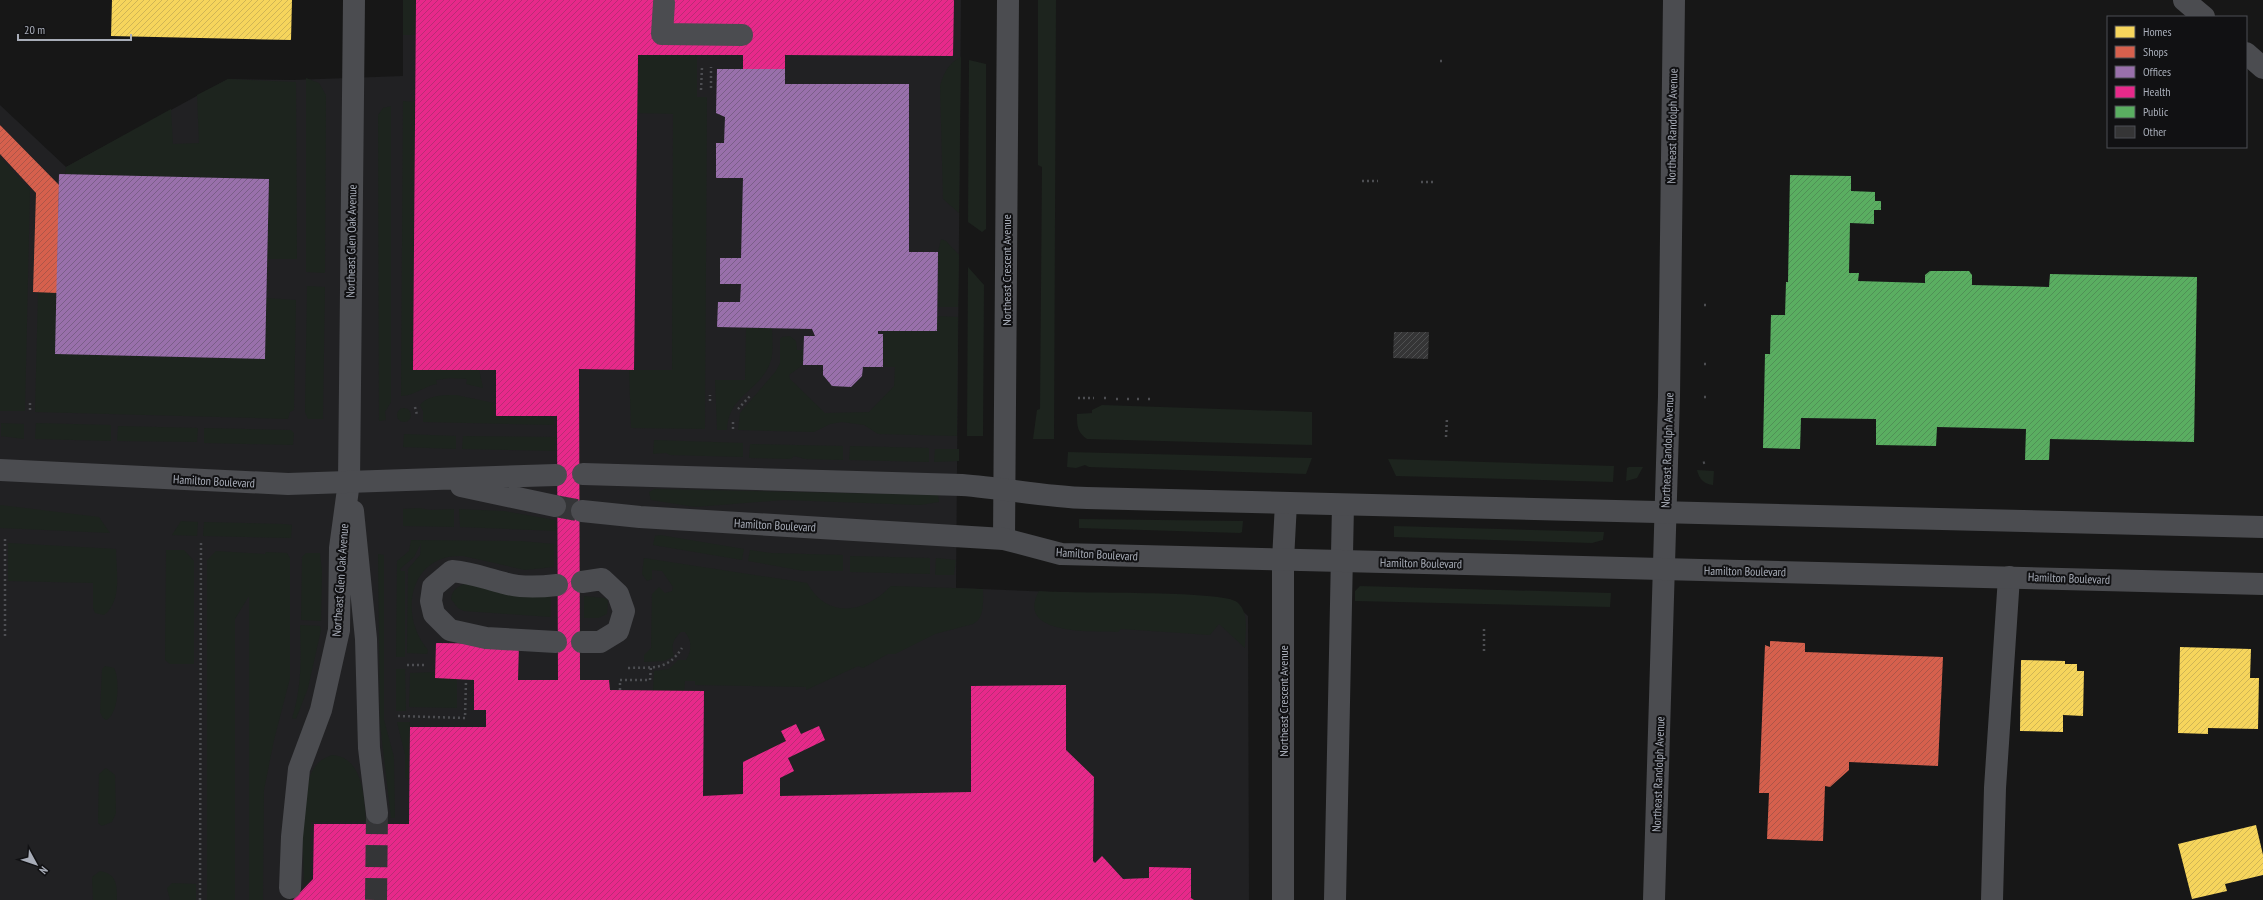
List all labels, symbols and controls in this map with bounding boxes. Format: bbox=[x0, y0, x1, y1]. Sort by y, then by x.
scale bar bbox=[18, 16, 131, 42]
legend bbox=[2107, 16, 2247, 148]
text: 20 m bbox=[24, 22, 45, 37]
text: Homes bbox=[2143, 24, 2171, 39]
text: Shops bbox=[2143, 44, 2168, 59]
text: Offices bbox=[2143, 64, 2171, 79]
street label: Northeast Randolph Avenue bbox=[1663, 68, 1681, 184]
text: Health bbox=[2143, 84, 2171, 99]
text: Public bbox=[2143, 104, 2169, 119]
text: Other bbox=[2143, 124, 2167, 139]
street label: Northeast Glen Oak Avenue bbox=[343, 184, 359, 298]
street label: Northeast Crescent Avenue bbox=[999, 214, 1014, 326]
street label: Northeast Randolph Avenue bbox=[1657, 392, 1677, 508]
street label: Hamilton Boulevard bbox=[173, 471, 255, 491]
street label: Hamilton Boulevard bbox=[734, 515, 816, 535]
street label: Northeast Glen Oak Avenue bbox=[329, 523, 351, 637]
street label: Hamilton Boulevard bbox=[1056, 544, 1138, 564]
street label: Hamilton Boulevard bbox=[1380, 555, 1462, 571]
street label: Hamilton Boulevard bbox=[1704, 563, 1786, 579]
street label: Hamilton Boulevard bbox=[2028, 569, 2110, 587]
street label: Northeast Crescent Avenue bbox=[1276, 645, 1291, 757]
street label: Northeast Randolph Avenue bbox=[1648, 716, 1668, 832]
north arrow bbox=[16, 844, 56, 884]
text: N bbox=[36, 864, 51, 877]

